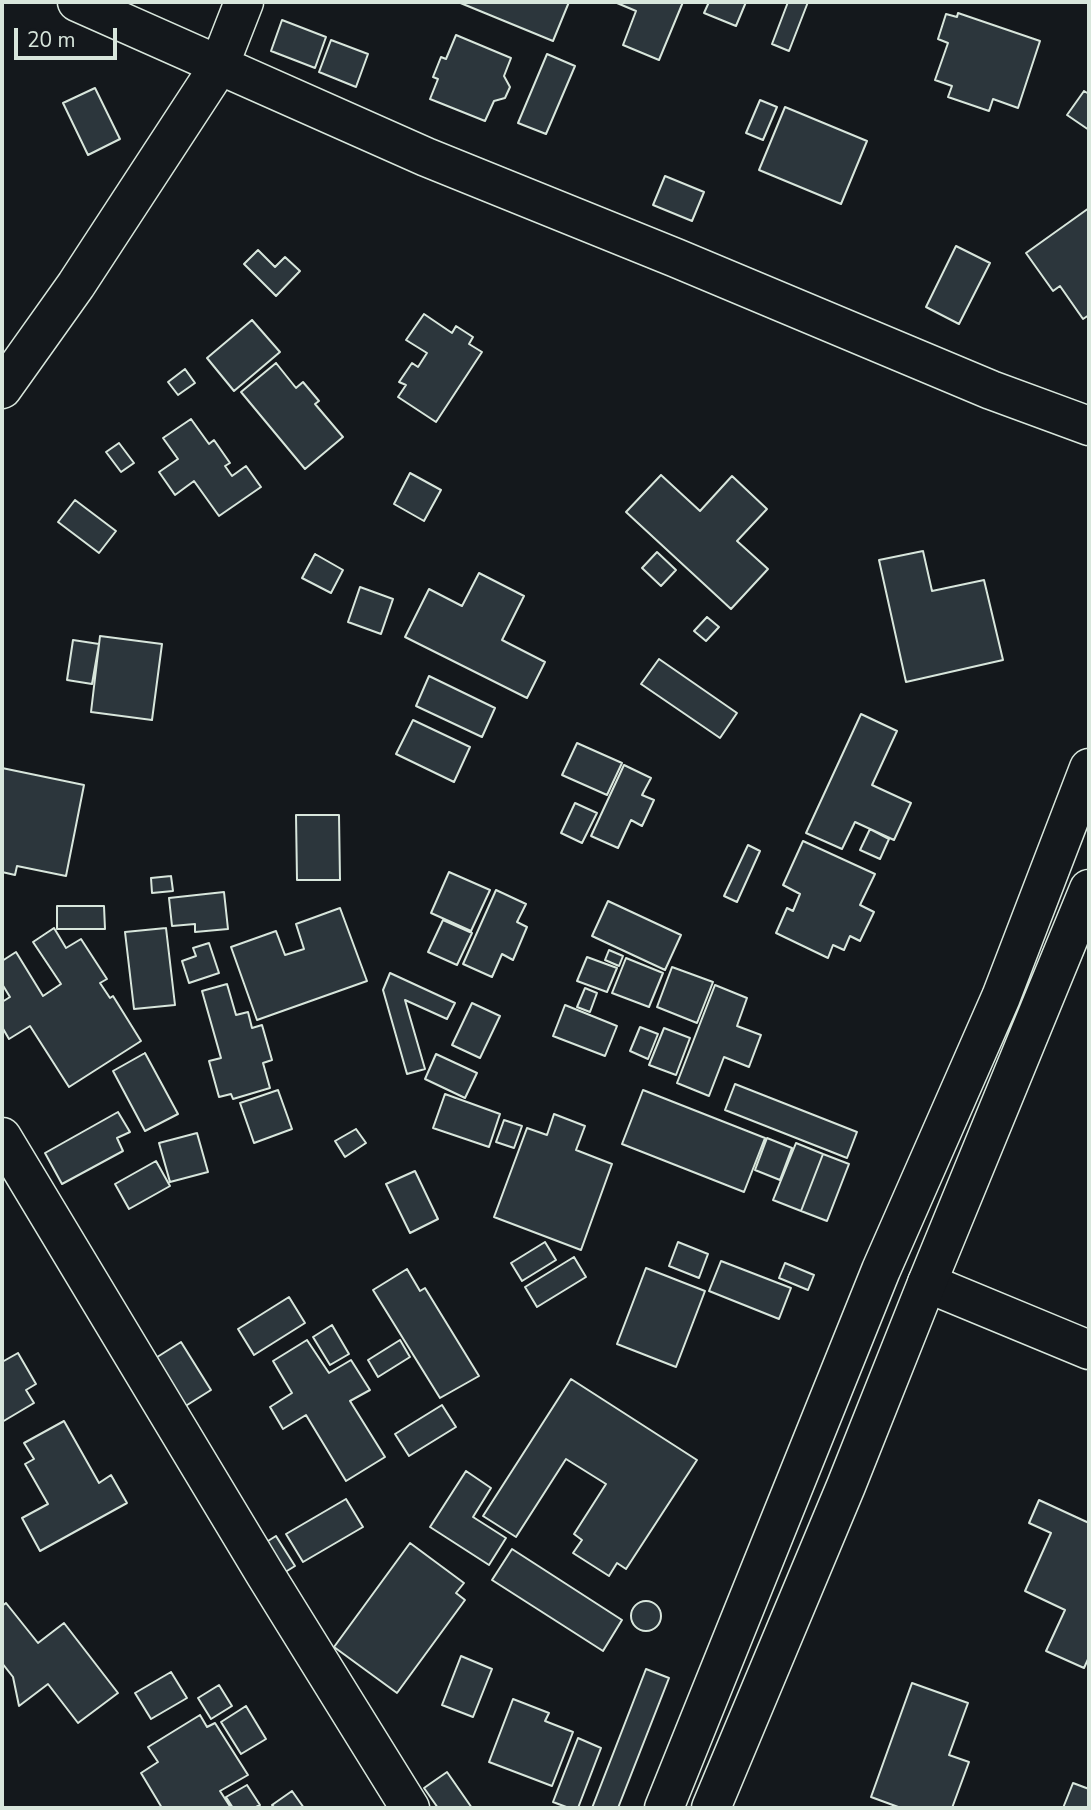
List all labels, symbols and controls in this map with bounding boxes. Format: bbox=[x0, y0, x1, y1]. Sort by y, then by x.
scale bar bbox=[18, 14, 121, 58]
text: 20 m bbox=[27, 26, 76, 54]

